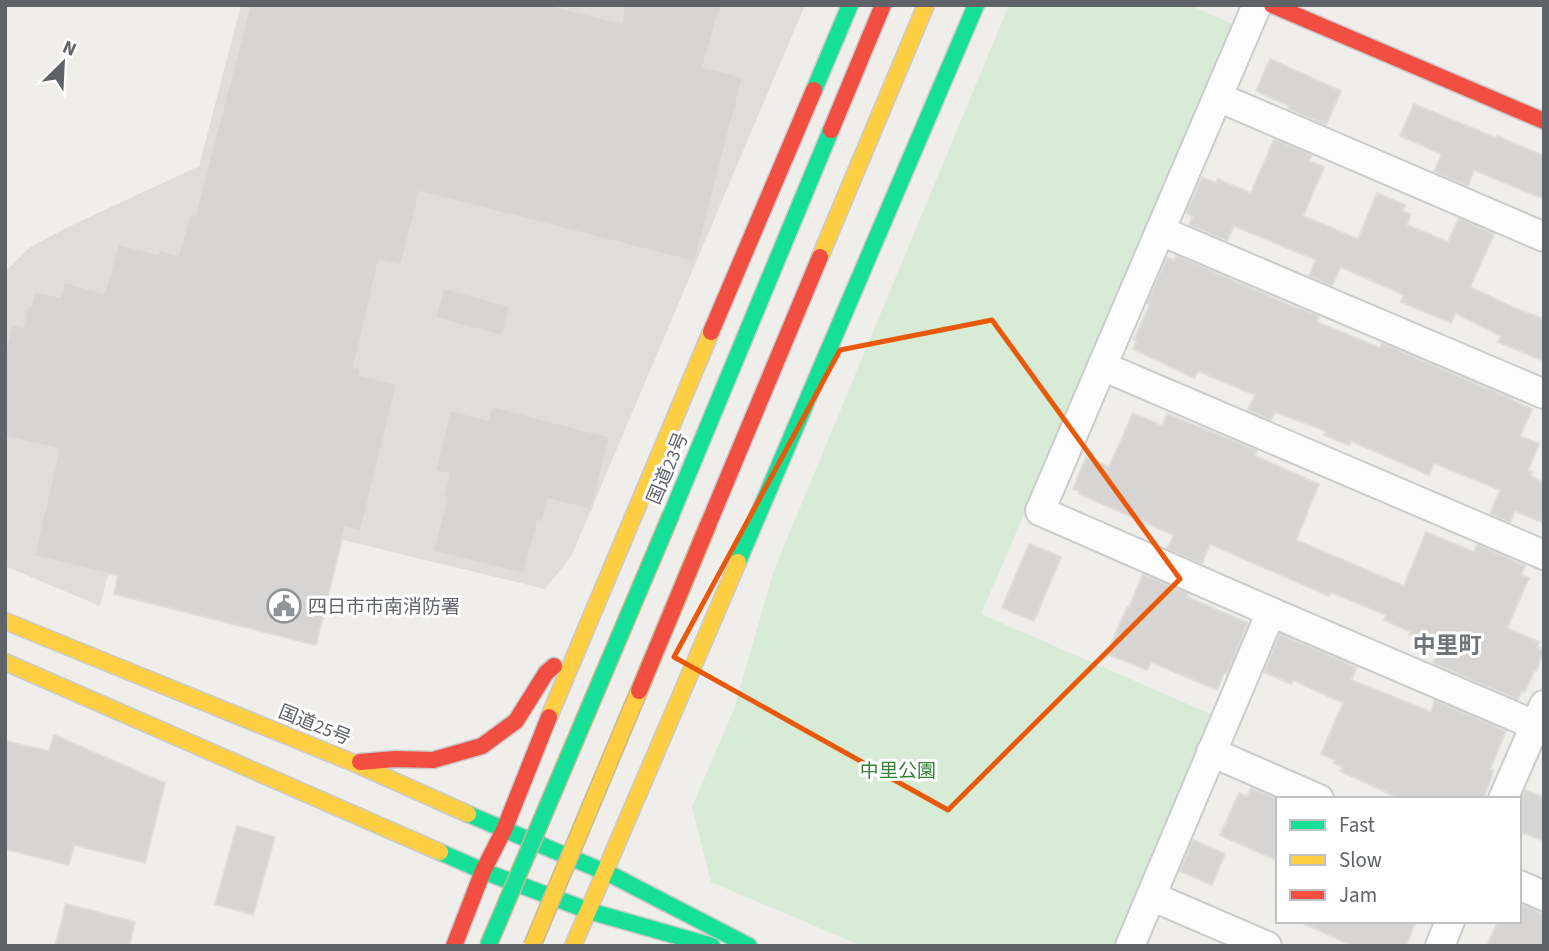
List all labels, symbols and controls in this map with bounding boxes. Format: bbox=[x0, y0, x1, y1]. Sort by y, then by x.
north arrow bbox=[28, 28, 98, 98]
text: N bbox=[58, 34, 81, 64]
street label: 国道23号 bbox=[641, 428, 696, 509]
public building icon: 四日市市南消防署 bbox=[265, 587, 303, 625]
place label: 四日市市南消防署 bbox=[308, 594, 460, 621]
district label: 中里町 bbox=[1413, 629, 1482, 662]
street label: 国道25号 bbox=[274, 699, 355, 752]
park label: 中里公園 bbox=[860, 758, 936, 785]
legend bbox=[1276, 797, 1521, 923]
text: Fast bbox=[1339, 810, 1375, 840]
text: Slow bbox=[1339, 845, 1382, 875]
text: Jam bbox=[1339, 880, 1377, 910]

